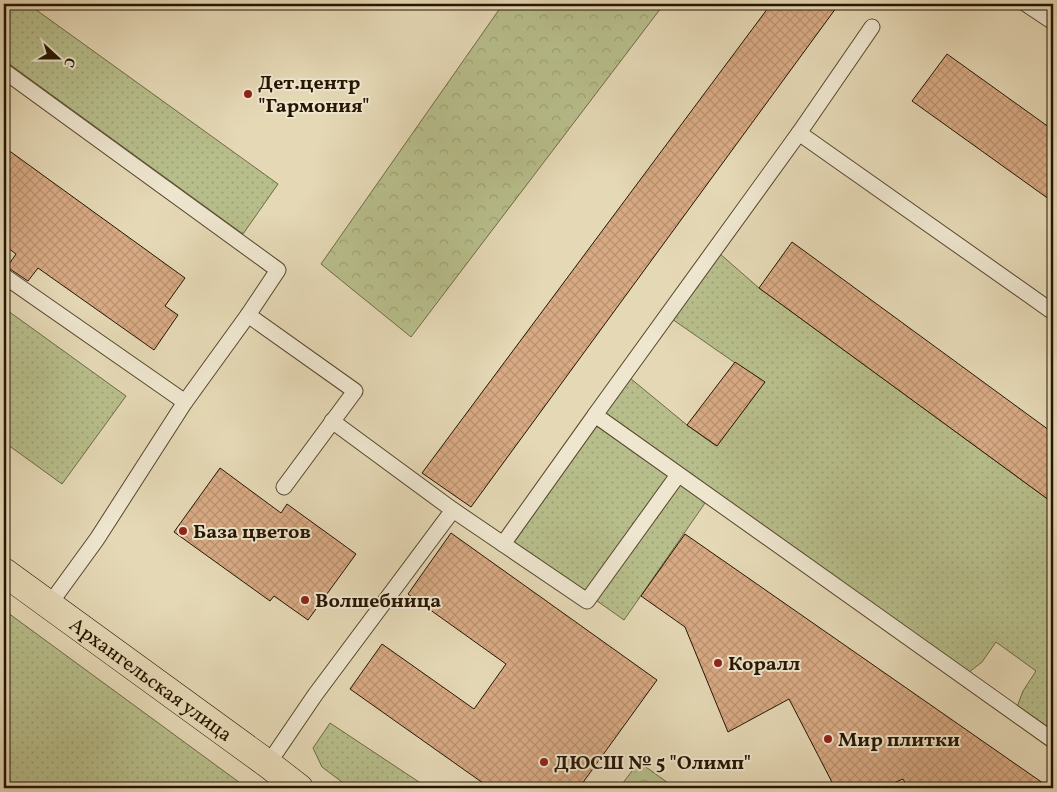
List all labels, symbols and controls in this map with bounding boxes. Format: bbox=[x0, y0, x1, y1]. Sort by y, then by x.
north arrow bbox=[32, 32, 82, 82]
text: С bbox=[58, 55, 79, 70]
place label: Дет.центр "Гармония" bbox=[258, 70, 370, 121]
marker: Дет.центр "Гармония" bbox=[242, 88, 254, 100]
place label: База цветов bbox=[193, 519, 311, 547]
marker: База цветов bbox=[177, 525, 189, 537]
place label: Волшебница bbox=[315, 588, 441, 616]
marker: Волшебница bbox=[299, 594, 311, 606]
street label: Архангельская улица bbox=[63, 612, 237, 750]
place label: Коралл bbox=[728, 651, 800, 679]
marker: Коралл bbox=[712, 657, 724, 669]
place label: Мир плитки bbox=[838, 727, 960, 755]
marker: Мир плитки bbox=[822, 733, 834, 745]
place label: ДЮСШ № 5 "Олимп" bbox=[554, 750, 751, 778]
marker: ДЮСШ № 5 "Олимп" bbox=[538, 756, 550, 768]

